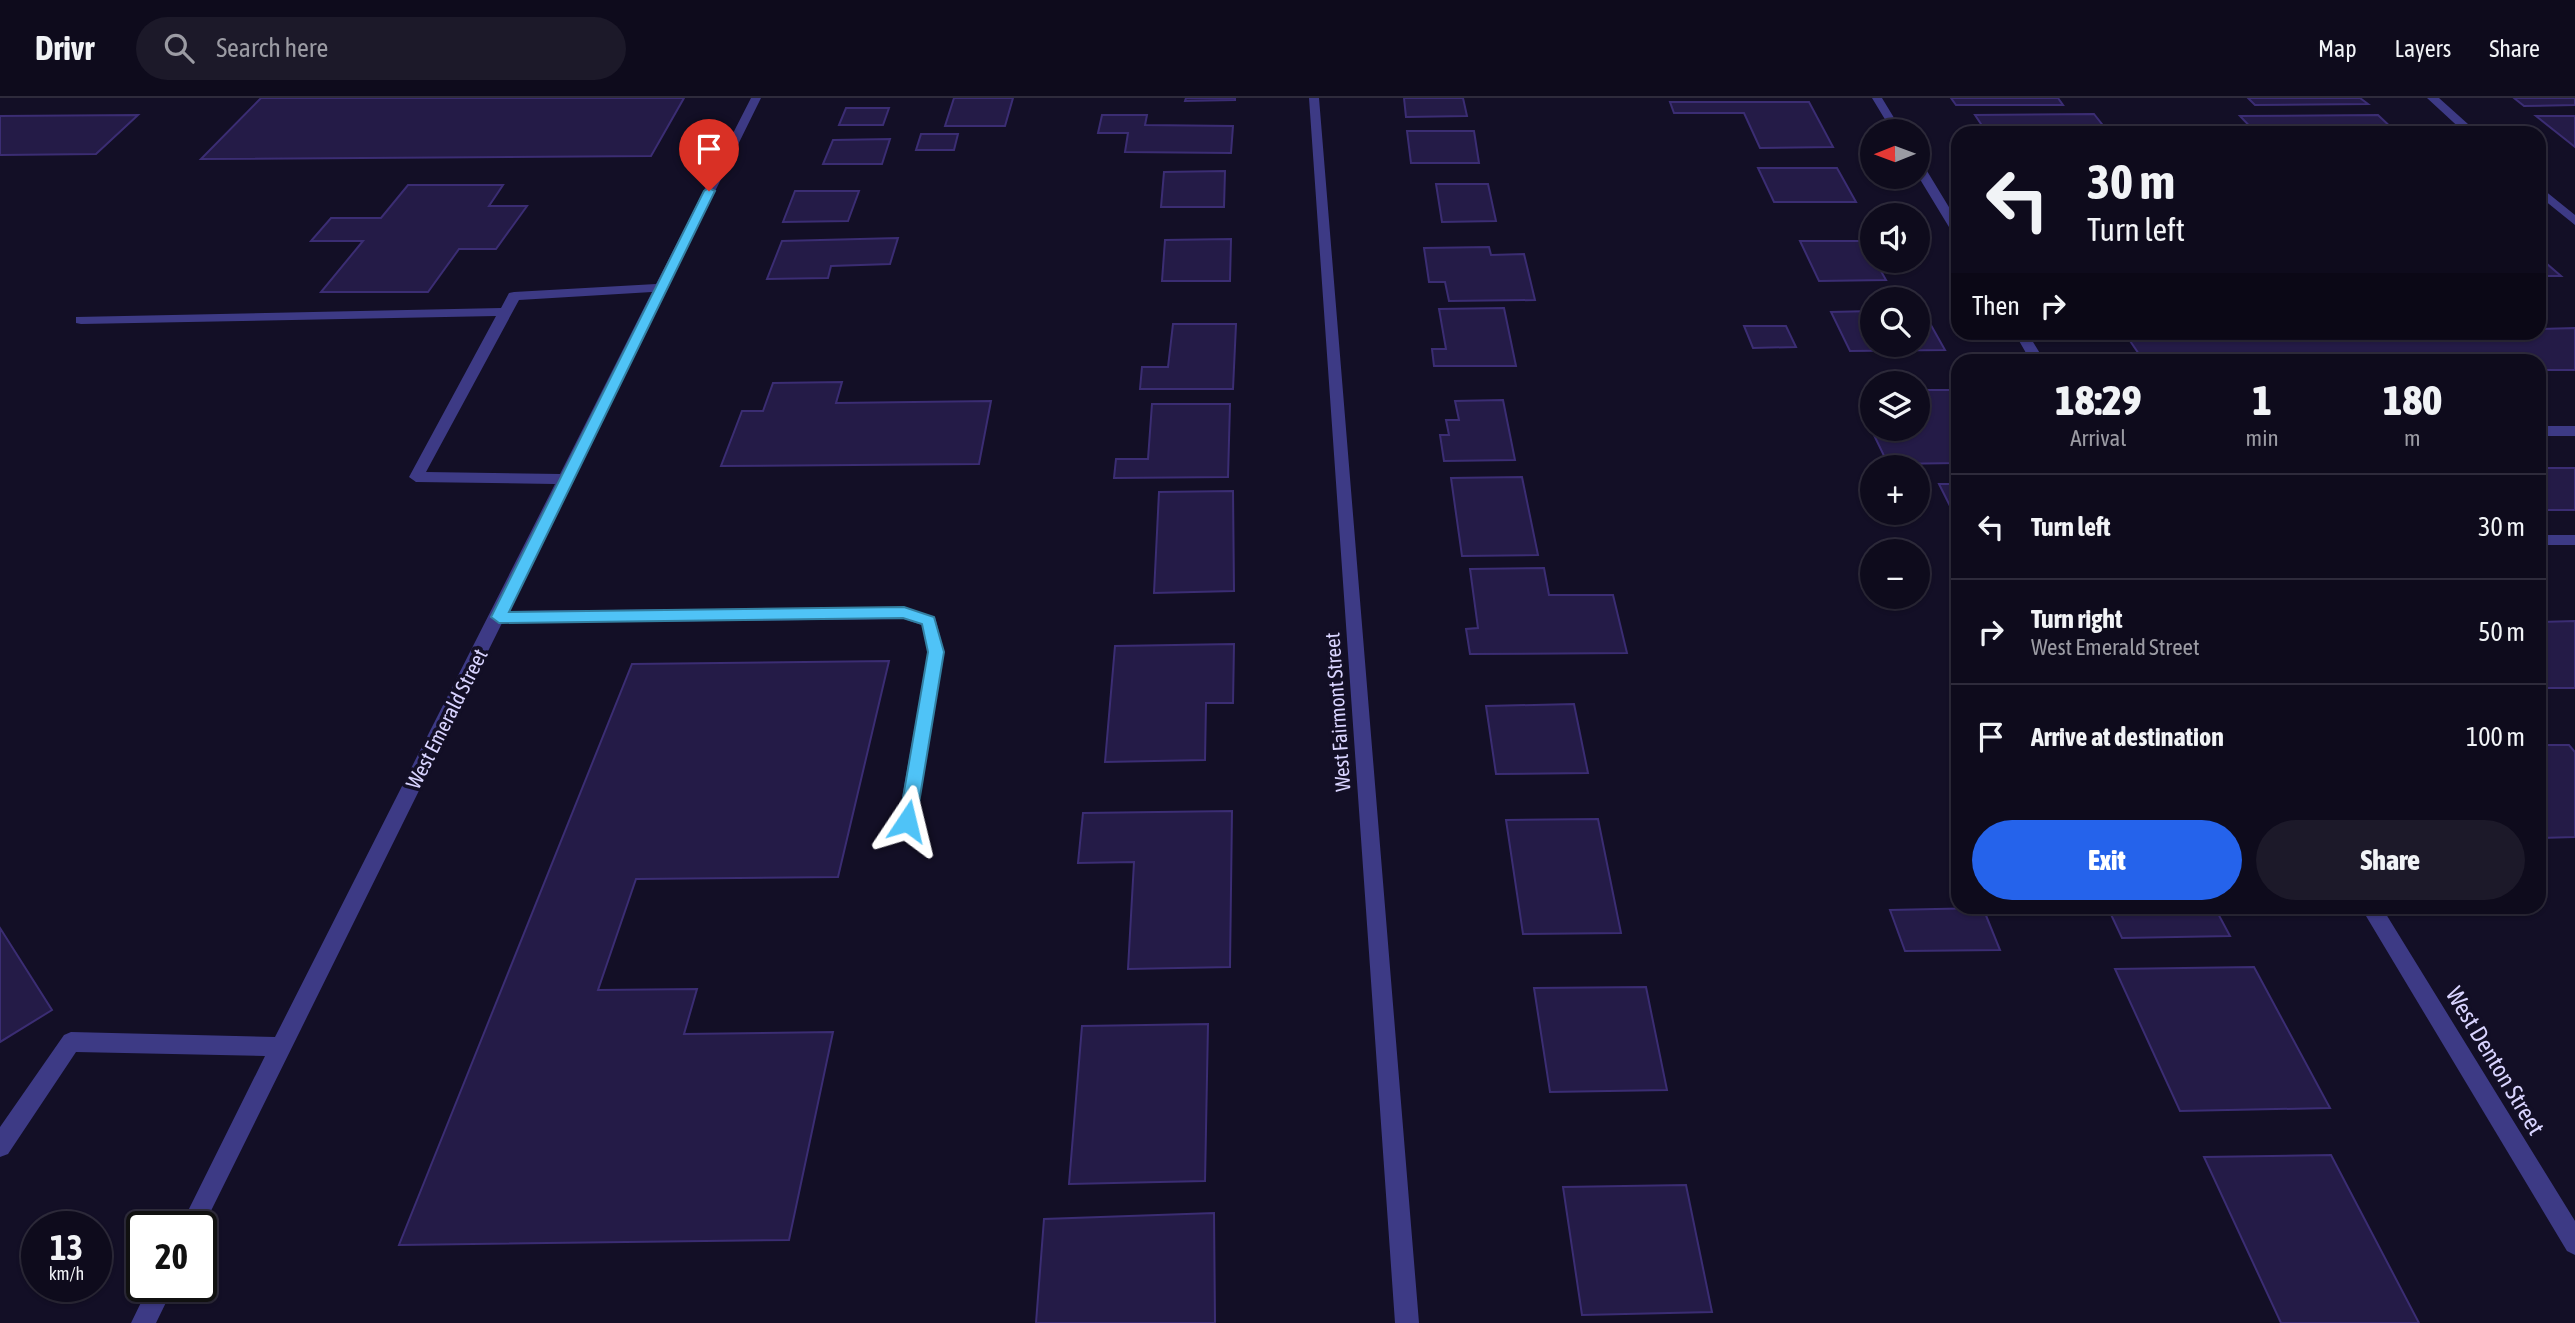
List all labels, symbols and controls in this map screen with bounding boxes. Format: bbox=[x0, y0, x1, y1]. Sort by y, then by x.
search box bbox=[136, 17, 626, 80]
text: Drivr bbox=[35, 29, 94, 67]
icon: search bbox=[160, 29, 198, 67]
text: Search here bbox=[216, 33, 328, 63]
text: Map bbox=[2318, 35, 2357, 62]
text: Layers bbox=[2395, 35, 2451, 62]
text: Share bbox=[2489, 35, 2540, 62]
pin bbox=[679, 119, 739, 191]
north arrow bbox=[1860, 119, 1930, 189]
map controls bbox=[1860, 119, 1930, 609]
icon: arrive bbox=[690, 130, 728, 168]
text: 30 m bbox=[2087, 153, 2175, 209]
icon: left bbox=[1972, 154, 2063, 245]
button: sound bbox=[1860, 203, 1930, 273]
text: Turn left bbox=[2087, 211, 2185, 248]
button: search bbox=[1860, 287, 1930, 357]
icon: right bbox=[2034, 287, 2072, 325]
text: Then bbox=[1972, 291, 2020, 321]
button: layers bbox=[1860, 371, 1930, 441]
text: 18:29 bbox=[2055, 376, 2142, 424]
text: 1 bbox=[2252, 376, 2272, 424]
text: 180 bbox=[2383, 376, 2442, 424]
text: Arrival bbox=[2070, 425, 2126, 451]
text: min bbox=[2246, 425, 2279, 451]
text: m bbox=[2404, 425, 2421, 451]
button: + bbox=[1860, 455, 1930, 525]
icon: left bbox=[1972, 508, 2010, 546]
text: Turn left bbox=[2031, 512, 2111, 542]
text: 30 m bbox=[2478, 512, 2525, 542]
button: − bbox=[1860, 539, 1930, 609]
text: Turn right bbox=[2031, 604, 2122, 634]
icon: right bbox=[1972, 613, 2010, 651]
text: 50 m bbox=[2478, 617, 2525, 647]
street label: West Fairmont Street bbox=[1319, 632, 1355, 792]
text: West Emerald Street bbox=[2031, 634, 2200, 660]
street label: West Emerald Street bbox=[400, 645, 492, 793]
icon: arrive bbox=[1972, 718, 2010, 756]
text: Arrive at destination bbox=[2031, 722, 2224, 752]
text: 100 m bbox=[2466, 722, 2525, 752]
position arrow bbox=[870, 784, 944, 858]
button: Exit bbox=[1972, 820, 2242, 900]
button: Share bbox=[2256, 820, 2525, 900]
street label: West Denton Street bbox=[2441, 982, 2550, 1140]
speed limit sign: 20 bbox=[126, 1211, 217, 1302]
text: 13 bbox=[50, 1227, 83, 1267]
text: km/h bbox=[49, 1263, 84, 1284]

